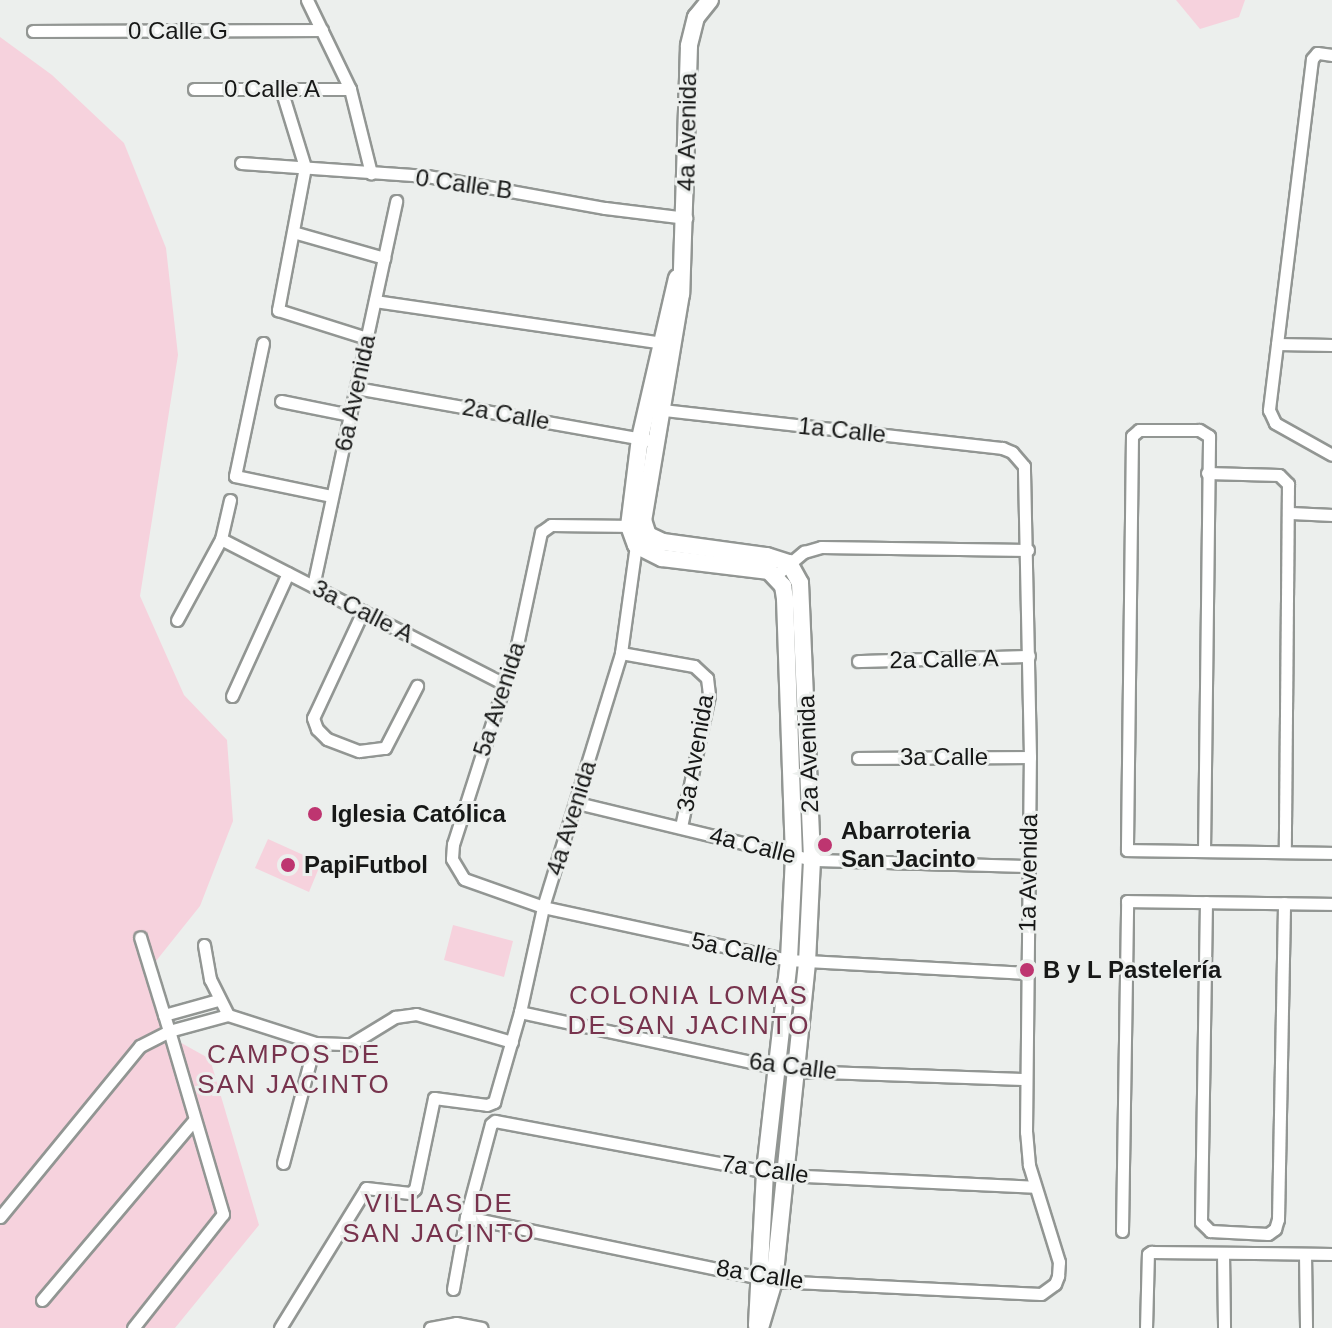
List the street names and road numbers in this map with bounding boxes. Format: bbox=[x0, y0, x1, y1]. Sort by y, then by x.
street label: 0 Calle G bbox=[128, 17, 228, 45]
street label: 4a Avenida bbox=[672, 72, 702, 192]
street label: 0 Calle A bbox=[223, 75, 321, 103]
street label: 0 Calle B bbox=[414, 163, 514, 205]
street label: 6a Avenida bbox=[328, 331, 382, 455]
street label: 2a Calle bbox=[460, 392, 552, 436]
street label: 1a Calle bbox=[797, 411, 887, 449]
street label: 3a Calle A bbox=[307, 573, 419, 649]
street label: 5a Avenida bbox=[467, 638, 531, 760]
street label: 2a Calle A bbox=[888, 644, 1000, 674]
street label: 3a Avenida bbox=[670, 692, 720, 814]
street label: 2a Avenida bbox=[792, 694, 824, 814]
street label: 3a Calle bbox=[900, 743, 988, 771]
street label: 4a Avenida bbox=[540, 757, 602, 879]
street label: 1a Avenida bbox=[1013, 813, 1043, 933]
street label: 4a Calle bbox=[707, 820, 799, 870]
street label: 5a Calle bbox=[689, 926, 781, 972]
street label: 6a Calle bbox=[748, 1046, 838, 1086]
street label: 7a Calle bbox=[719, 1149, 811, 1189]
street label: 8a Calle bbox=[714, 1253, 806, 1295]

